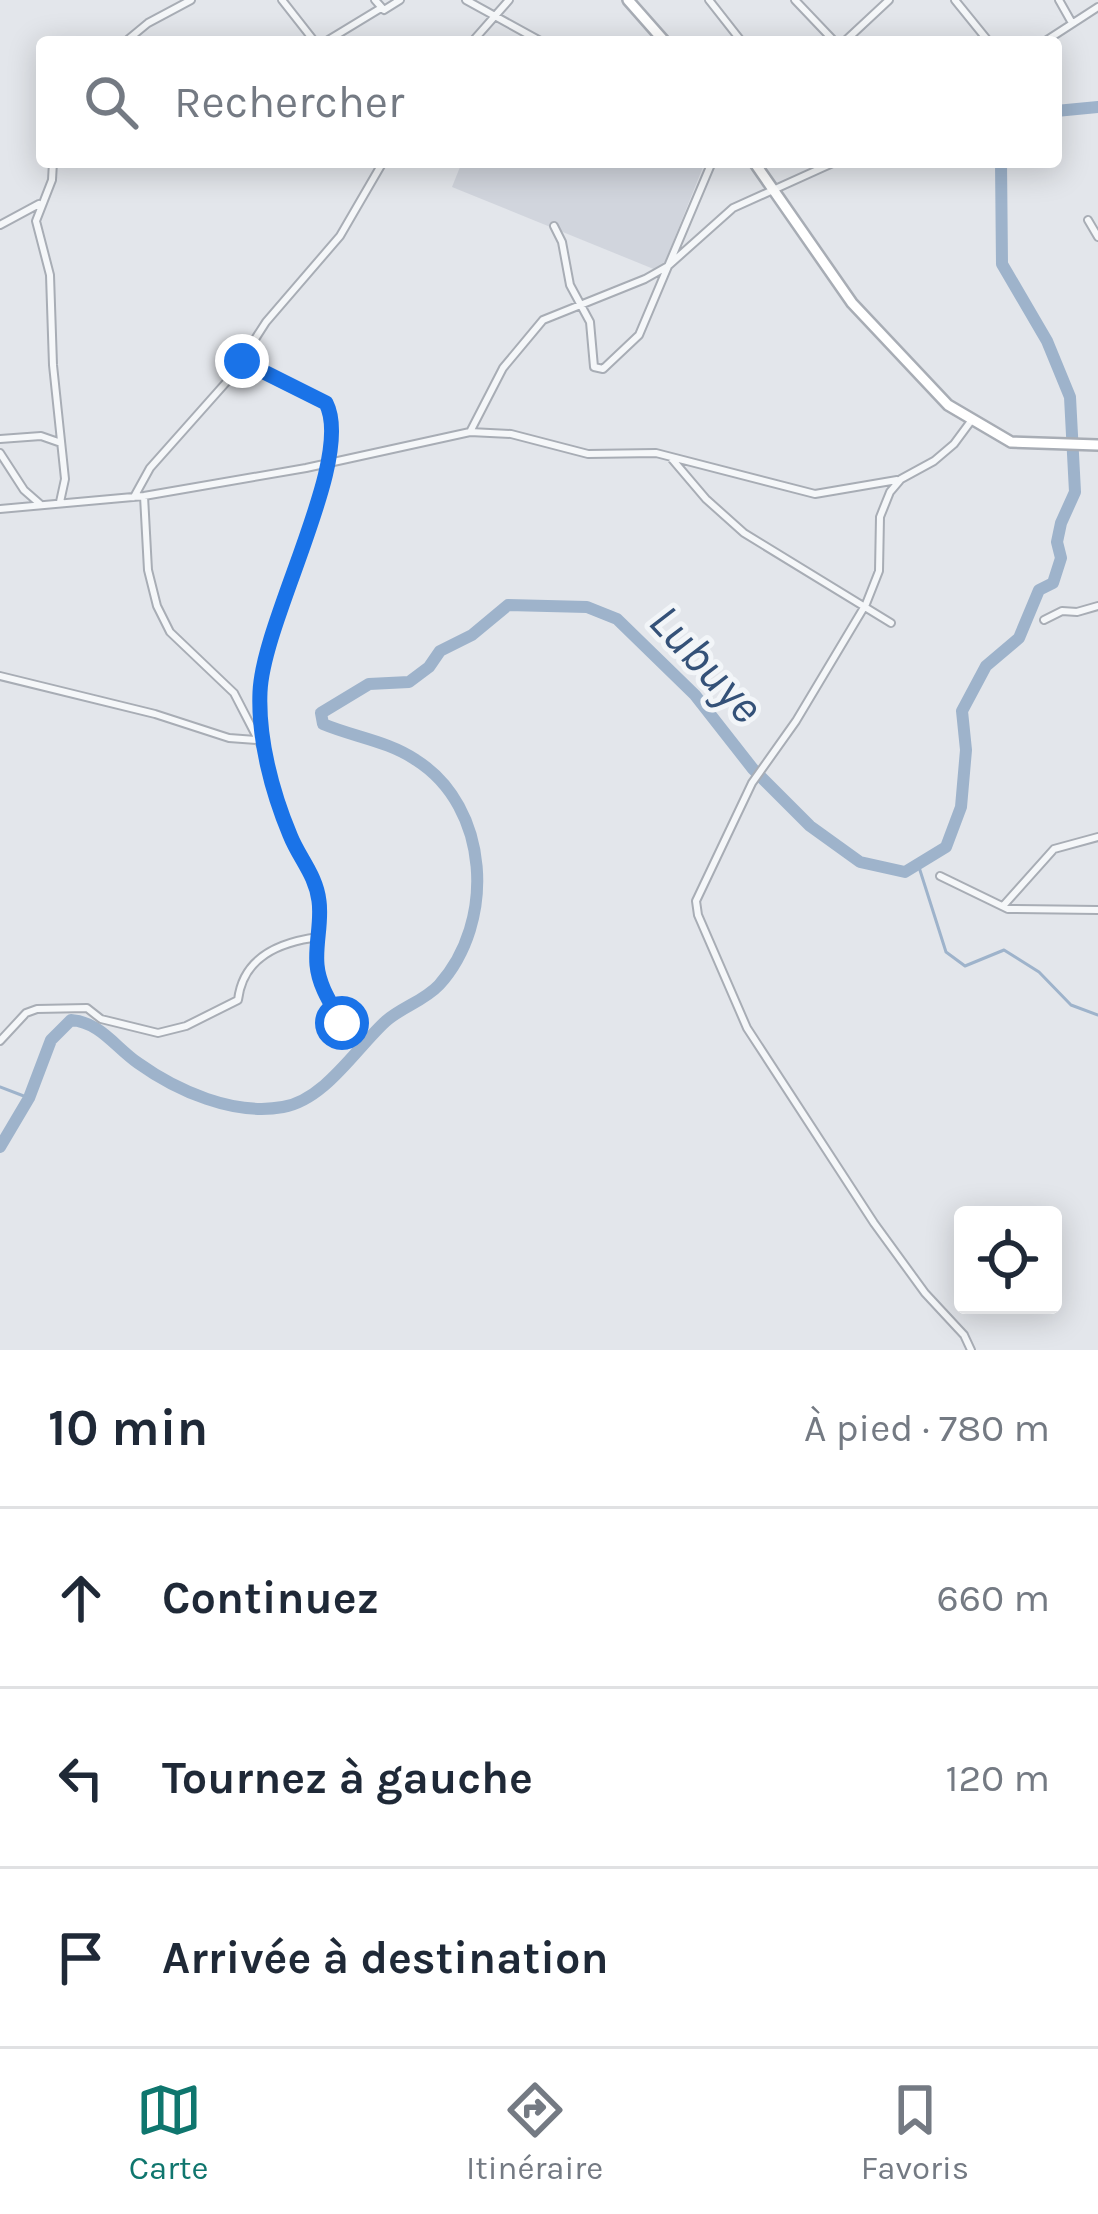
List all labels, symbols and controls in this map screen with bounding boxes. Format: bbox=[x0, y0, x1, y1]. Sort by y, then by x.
search box bbox=[36, 36, 1062, 168]
icon: search bbox=[78, 69, 144, 135]
text: Rechercher bbox=[174, 76, 404, 128]
route end bbox=[215, 334, 269, 388]
water label: Lubuye bbox=[637, 593, 775, 735]
route start bbox=[315, 996, 369, 1050]
map controls bbox=[954, 1206, 1062, 1314]
button: locate bbox=[954, 1206, 1062, 1314]
text: 10 min bbox=[48, 1398, 208, 1458]
text: À pied · 780 m bbox=[804, 1405, 1050, 1451]
icon: ahead bbox=[48, 1565, 114, 1631]
text: Continuez bbox=[162, 1572, 379, 1624]
text: 660 m bbox=[936, 1575, 1050, 1621]
icon: left bbox=[48, 1745, 114, 1811]
text: Tournez à gauche bbox=[162, 1752, 533, 1804]
text: 120 m bbox=[946, 1755, 1050, 1801]
icon: arrive bbox=[48, 1925, 114, 1991]
text: Arrivée à destination bbox=[162, 1932, 609, 1984]
tab: Carte bbox=[129, 2077, 208, 2187]
tab: Itinéraire bbox=[466, 2077, 603, 2187]
tab: Favoris bbox=[861, 2077, 969, 2187]

